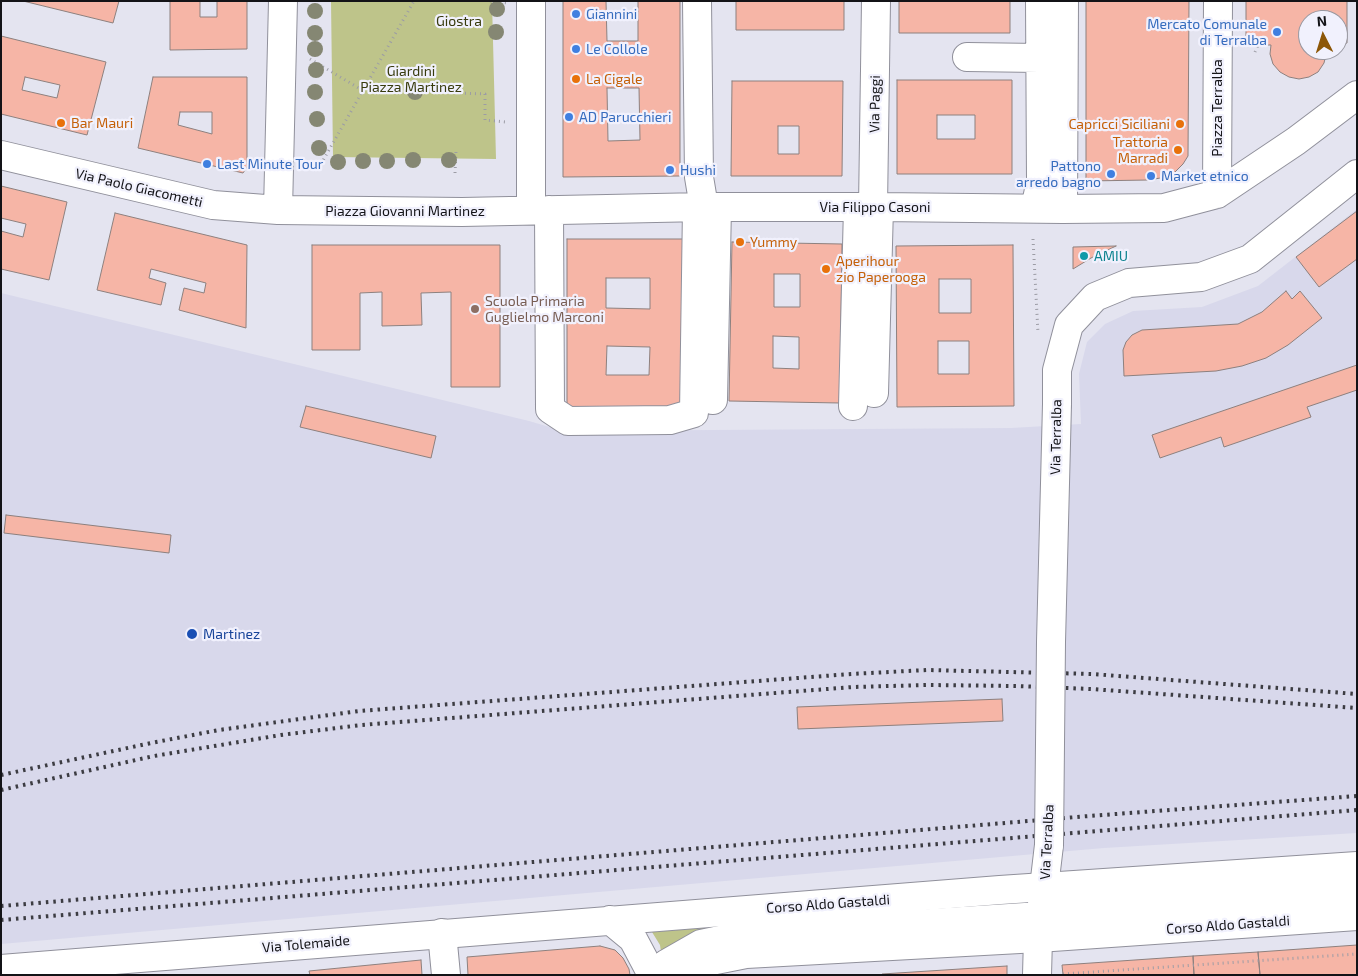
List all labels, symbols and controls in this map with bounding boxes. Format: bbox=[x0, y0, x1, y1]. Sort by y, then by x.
place label: Giannini bbox=[586, 6, 637, 22]
marker: Giannini bbox=[570, 8, 582, 20]
north arrow bbox=[1298, 10, 1348, 60]
text: N bbox=[1316, 12, 1328, 29]
park label: Giostra bbox=[436, 13, 482, 29]
place label: Mercato Comunale di Terralba bbox=[1147, 16, 1267, 48]
marker: Mercato Comunale di Terralba bbox=[1271, 26, 1283, 38]
place label: Le Collole bbox=[586, 41, 648, 57]
marker: Le Collole bbox=[570, 43, 582, 55]
street label: Piazza Terralba bbox=[1209, 59, 1225, 157]
park label: Giardini Piazza Martinez bbox=[360, 63, 462, 95]
place label: La Cigale bbox=[586, 71, 643, 87]
marker: La Cigale bbox=[570, 73, 582, 85]
street label: Via Paggi bbox=[866, 75, 884, 133]
place label: AD Parucchieri bbox=[579, 109, 671, 125]
marker: AD Parucchieri bbox=[563, 111, 575, 123]
place label: Bar Mauri bbox=[71, 115, 133, 131]
place label: Capricci Siciliani bbox=[1068, 116, 1170, 132]
marker: Bar Mauri bbox=[55, 117, 67, 129]
marker: Capricci Siciliani bbox=[1174, 118, 1186, 130]
place label: Trattoria Marradi bbox=[1112, 134, 1168, 166]
marker: Trattoria Marradi bbox=[1172, 144, 1184, 156]
place label: Last Minute Tour bbox=[217, 156, 323, 172]
marker: Last Minute Tour bbox=[201, 158, 213, 170]
place label: Pattono arredo bagno bbox=[1016, 158, 1101, 190]
place label: Hushi bbox=[680, 162, 716, 178]
marker: Hushi bbox=[664, 164, 676, 176]
street label: Via Paolo Giacometti bbox=[74, 165, 204, 211]
marker: Pattono arredo bagno bbox=[1105, 168, 1117, 180]
place label: Market etnico bbox=[1161, 168, 1249, 184]
marker: Market etnico bbox=[1145, 170, 1157, 182]
street label: Via Filippo Casoni bbox=[819, 199, 931, 215]
street label: Piazza Giovanni Martinez bbox=[325, 203, 485, 219]
place label: Yummy bbox=[750, 234, 797, 250]
marker: Yummy bbox=[734, 236, 746, 248]
place label: AMIU bbox=[1094, 248, 1128, 264]
marker: AMIU bbox=[1078, 250, 1090, 262]
place label: Aperihour zio Paperooga bbox=[836, 253, 926, 286]
marker: Aperihour zio Paperooga bbox=[820, 263, 832, 275]
place label: Scuola Primaria Guglielmo Marconi bbox=[485, 293, 604, 326]
marker: Scuola Primaria Guglielmo Marconi bbox=[469, 303, 481, 315]
street label: Via Terralba bbox=[1047, 399, 1065, 475]
place label: Martinez bbox=[203, 626, 260, 642]
marker: Martinez bbox=[185, 627, 199, 641]
street label: Via Terralba bbox=[1037, 804, 1057, 880]
street label: Corso Aldo Gastaldi bbox=[766, 891, 890, 917]
street label: Corso Aldo Gastaldi bbox=[1166, 912, 1290, 938]
street label: Via Tolemaide bbox=[261, 932, 351, 956]

